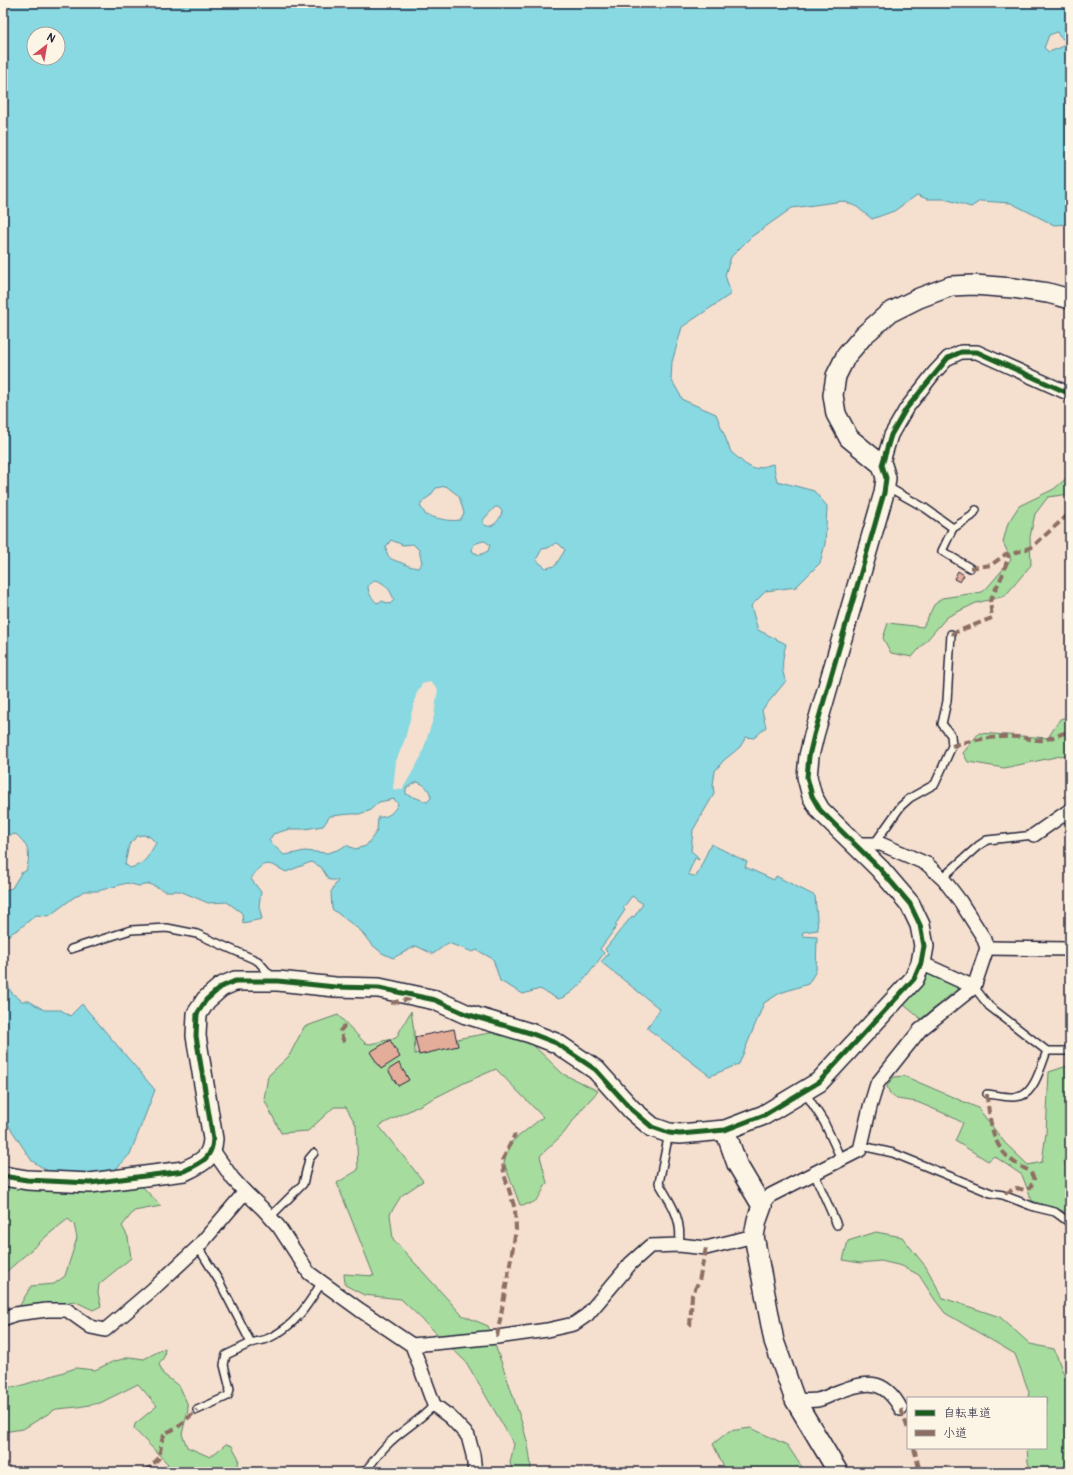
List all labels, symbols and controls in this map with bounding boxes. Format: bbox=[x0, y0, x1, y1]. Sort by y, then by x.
north arrow bbox=[26, 26, 66, 66]
text: N bbox=[44, 30, 58, 46]
legend bbox=[907, 1397, 1047, 1449]
text: 自転車道 bbox=[943, 1406, 991, 1421]
text: 小道 bbox=[943, 1426, 967, 1441]

